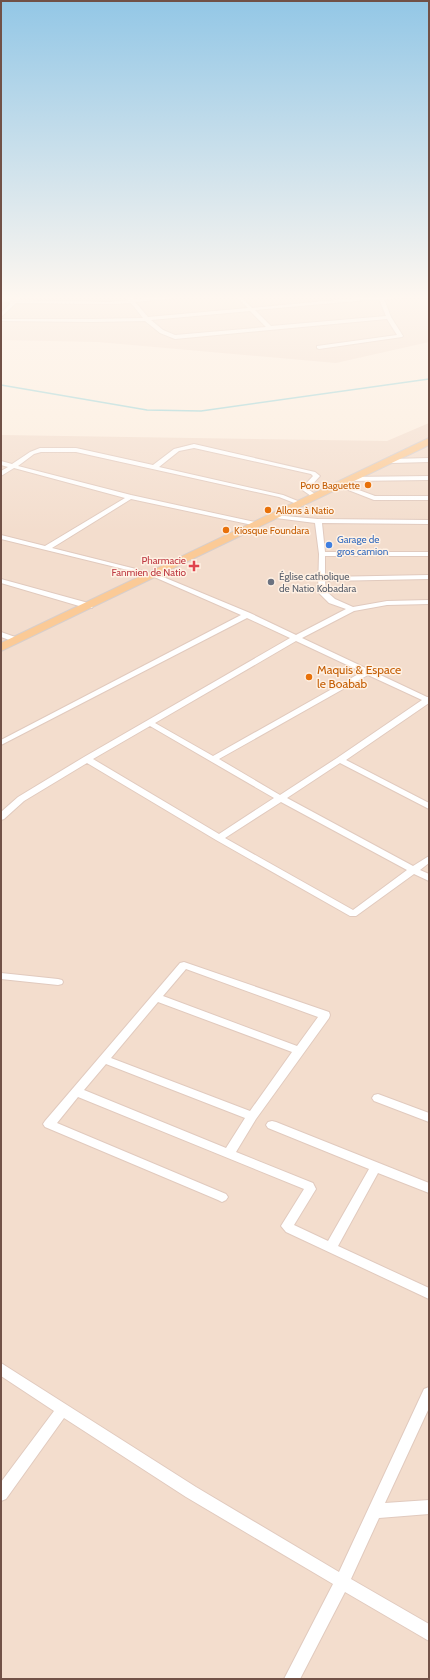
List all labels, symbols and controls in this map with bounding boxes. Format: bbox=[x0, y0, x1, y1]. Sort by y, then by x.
place label: Poro Baguette bbox=[300, 479, 360, 492]
marker: Poro Baguette bbox=[363, 480, 373, 490]
place label: Allons à Natio bbox=[276, 504, 334, 517]
marker: Allons à Natio bbox=[263, 505, 273, 515]
place label: Kiosque Foundara bbox=[234, 524, 309, 537]
marker: Kiosque Foundara bbox=[221, 525, 231, 535]
place label: Garage de gros camion bbox=[337, 533, 389, 558]
marker: Garage de gros camion bbox=[324, 540, 334, 550]
place label: Pharmacie Fanmien de Natio bbox=[112, 554, 186, 579]
marker: Pharmacie Fanmien de Natio bbox=[189, 561, 199, 571]
place label: Église catholique de Natio Kobadara bbox=[279, 570, 356, 595]
marker: Église catholique de Natio Kobadara bbox=[266, 577, 276, 587]
place label: Maquis & Espace le Boabab bbox=[317, 662, 401, 691]
marker: Maquis & Espace le Boabab bbox=[304, 672, 314, 682]

